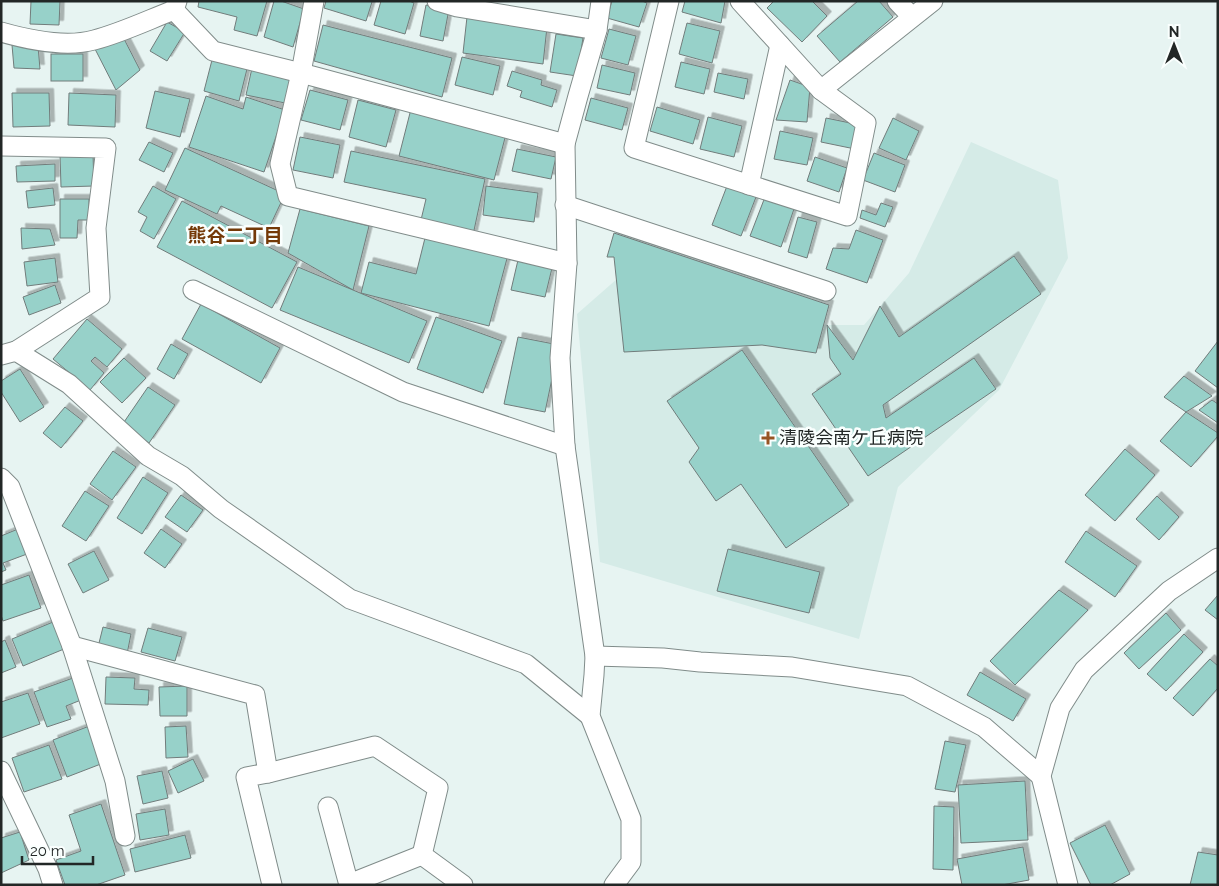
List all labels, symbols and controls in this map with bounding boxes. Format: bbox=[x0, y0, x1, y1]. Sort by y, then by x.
north arrow bbox=[1149, 20, 1199, 70]
text: N bbox=[1169, 24, 1179, 40]
district label: 熊谷二丁目 bbox=[187, 224, 283, 246]
place label: 清陵会南ケ丘病院 bbox=[779, 427, 923, 448]
marker: 清陵会南ケ丘病院 bbox=[761, 431, 775, 445]
scale bar bbox=[22, 834, 94, 866]
text: 20 m bbox=[30, 842, 65, 860]

